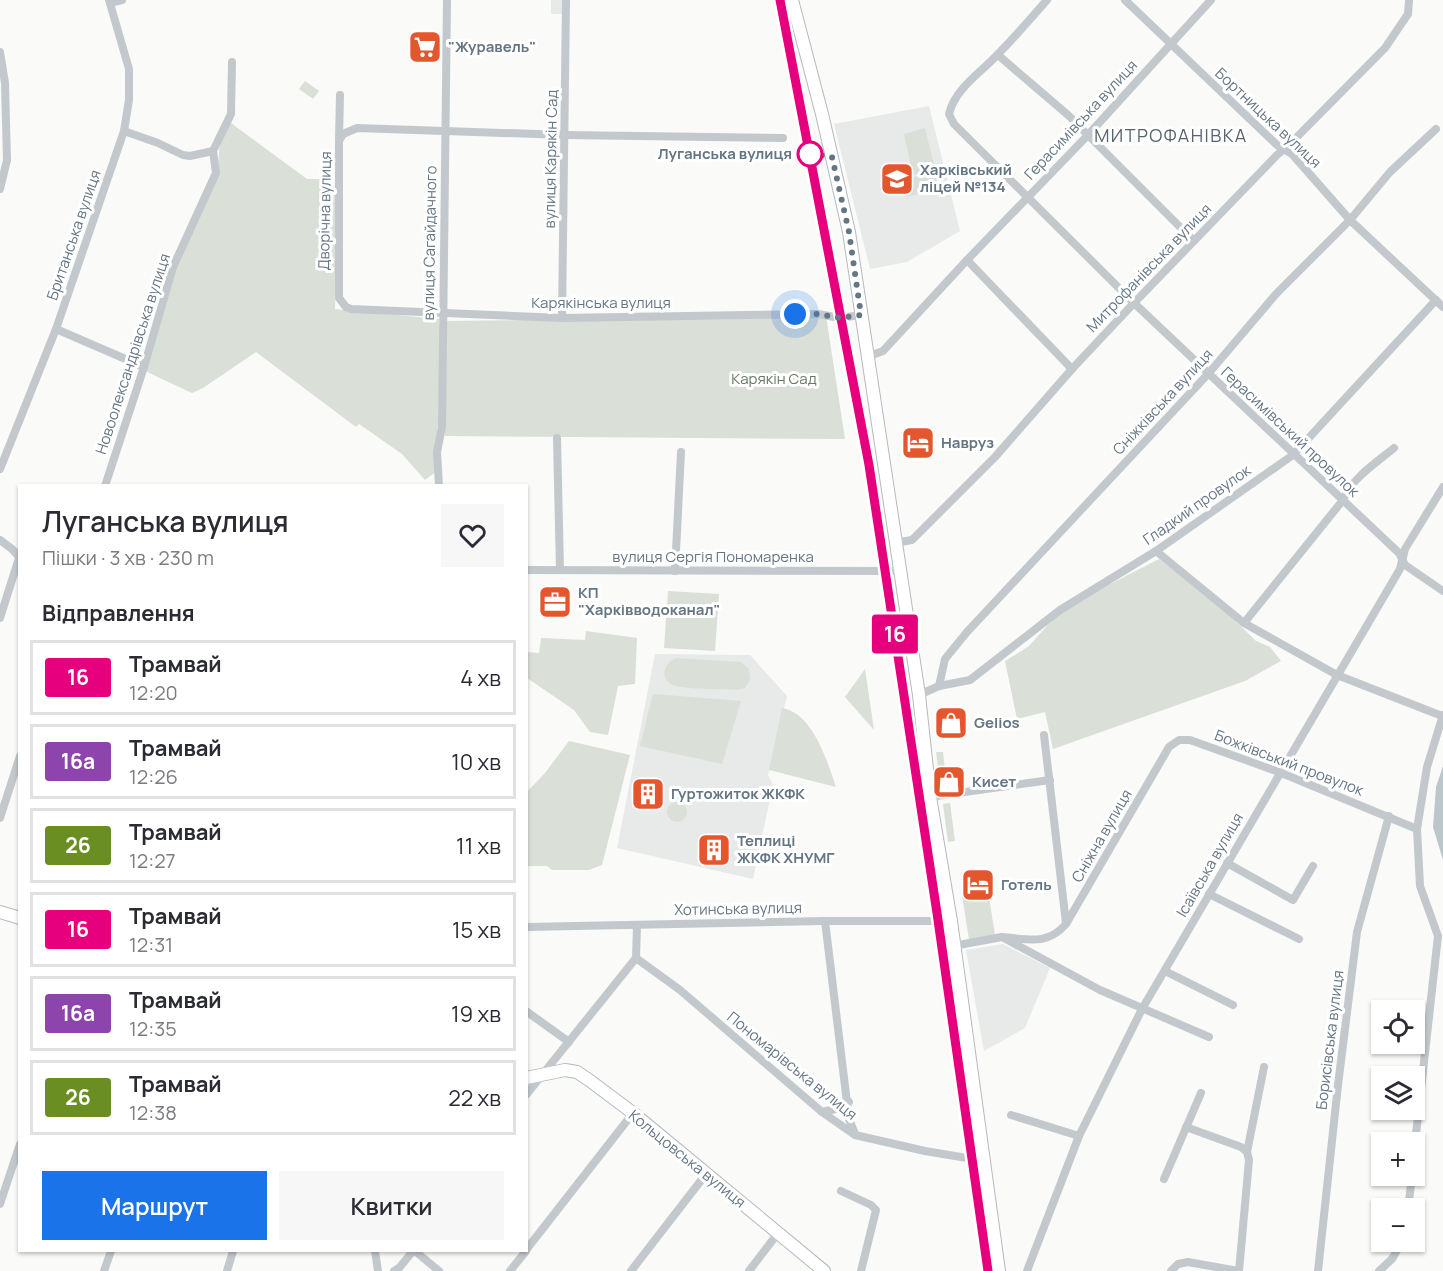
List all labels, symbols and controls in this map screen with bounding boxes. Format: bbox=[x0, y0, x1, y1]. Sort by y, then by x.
supermarket icon: "Журавель" bbox=[407, 29, 443, 65]
place label: "Журавель" bbox=[448, 36, 536, 57]
street label: Герасимівська вулиця bbox=[1019, 55, 1142, 184]
street label: Бортницька вулиця bbox=[1211, 63, 1326, 172]
street label: вулиця Карякін Сад bbox=[539, 89, 562, 228]
district label: МИТРОФАНІВКА bbox=[1094, 123, 1248, 147]
marker: Луганська вулиця bbox=[797, 141, 823, 167]
place label: Луганська вулиця bbox=[658, 143, 792, 164]
street label: Дворічна вулиця bbox=[313, 151, 336, 271]
place label: Харківський ліцей №134 bbox=[920, 159, 1012, 197]
school or university icon: Харківський ліцей №134 bbox=[879, 161, 915, 197]
street label: вулиця Сагайдачного bbox=[418, 165, 441, 321]
street label: Британська вулиця bbox=[41, 167, 106, 303]
street label: Митрофанівська вулиця bbox=[1082, 199, 1216, 337]
street label: Новоолександрівська вулиця bbox=[90, 251, 175, 457]
street label: Карякінська вулиця bbox=[531, 292, 671, 313]
your location bbox=[780, 299, 810, 329]
street label: Сніжківська вулиця bbox=[1108, 344, 1217, 459]
street label: Герасимівський провулок bbox=[1217, 362, 1365, 502]
park label: Карякін Сад bbox=[731, 368, 817, 389]
hotel icon: Навруз bbox=[900, 425, 936, 461]
place label: Навруз bbox=[941, 432, 994, 453]
street label: Гладкий провулок bbox=[1139, 459, 1255, 550]
text: Луганська вулиця bbox=[42, 502, 289, 540]
button: heart bbox=[441, 504, 504, 567]
text: Пішки · 3 хв · 230 m bbox=[42, 544, 214, 571]
street label: вулиця Сергія Пономаренка bbox=[612, 546, 814, 567]
place label: КП "Харківводоканал" bbox=[578, 582, 721, 620]
office icon: КП "Харківводоканал" bbox=[537, 584, 573, 620]
text: Відправлення bbox=[42, 598, 195, 628]
line badge: 16 bbox=[868, 614, 922, 654]
text: 16 bbox=[884, 620, 906, 648]
text: Трамвай bbox=[129, 649, 222, 679]
text: 16 bbox=[67, 663, 89, 691]
text: 4 хв bbox=[460, 663, 501, 693]
text: 12:20 bbox=[129, 679, 178, 706]
shop icon: Gelios bbox=[933, 705, 969, 741]
place label: Gelios bbox=[974, 712, 1020, 733]
street label: Божківський провулок bbox=[1212, 724, 1367, 801]
text: Трамвай bbox=[129, 733, 222, 763]
text: 16a bbox=[61, 747, 95, 775]
text: 10 хв bbox=[451, 747, 501, 777]
text: 12:26 bbox=[129, 763, 178, 790]
shop icon: Кисет bbox=[931, 764, 967, 800]
place label: Кисет bbox=[972, 771, 1016, 792]
building icon: Гуртожиток ЖКФК bbox=[630, 776, 666, 812]
place label: Гуртожиток ЖКФК bbox=[671, 783, 805, 804]
street label: Сніжна вулиця bbox=[1066, 785, 1137, 886]
street label: Ісаївська вулиця bbox=[1171, 809, 1248, 921]
text: Трамвай bbox=[129, 817, 222, 847]
place label: Теплиці ЖКФК ХНУМГ bbox=[737, 830, 835, 868]
text: 26 bbox=[65, 831, 91, 859]
text: 11 хв bbox=[456, 831, 501, 861]
building icon: Теплиці ЖКФК ХНУМГ bbox=[696, 832, 732, 868]
text: 12:27 bbox=[129, 847, 176, 874]
hotel icon: Готель bbox=[960, 867, 996, 903]
place label: Готель bbox=[1001, 874, 1052, 895]
street label: Хотинська вулиця bbox=[674, 897, 802, 920]
text: Трамвай bbox=[129, 901, 222, 931]
text: 16 bbox=[67, 915, 89, 943]
text: 15 хв bbox=[452, 915, 501, 945]
text: 12:31 bbox=[129, 931, 173, 958]
street label: Борисівська вулиця bbox=[1311, 969, 1348, 1111]
text: Трамвай bbox=[129, 985, 222, 1015]
text: 16a bbox=[61, 999, 95, 1027]
text: 19 хв bbox=[451, 999, 501, 1029]
map controls bbox=[1371, 1000, 1425, 1252]
button: locate bbox=[1371, 1000, 1425, 1054]
street label: Пономарівська вулиця bbox=[723, 1007, 862, 1125]
text: 12:35 bbox=[129, 1015, 177, 1042]
button: layers bbox=[1371, 1066, 1425, 1120]
text: Трамвай bbox=[129, 1069, 222, 1099]
text: 26 bbox=[65, 1083, 91, 1111]
text: 22 хв bbox=[448, 1083, 501, 1113]
text: 12:38 bbox=[129, 1099, 177, 1126]
street label: Кольцовська вулиця bbox=[624, 1105, 750, 1212]
button: + bbox=[1371, 1132, 1425, 1186]
button: Маршрут bbox=[42, 1171, 267, 1240]
button: Квитки bbox=[279, 1171, 504, 1240]
button: − bbox=[1371, 1198, 1425, 1252]

